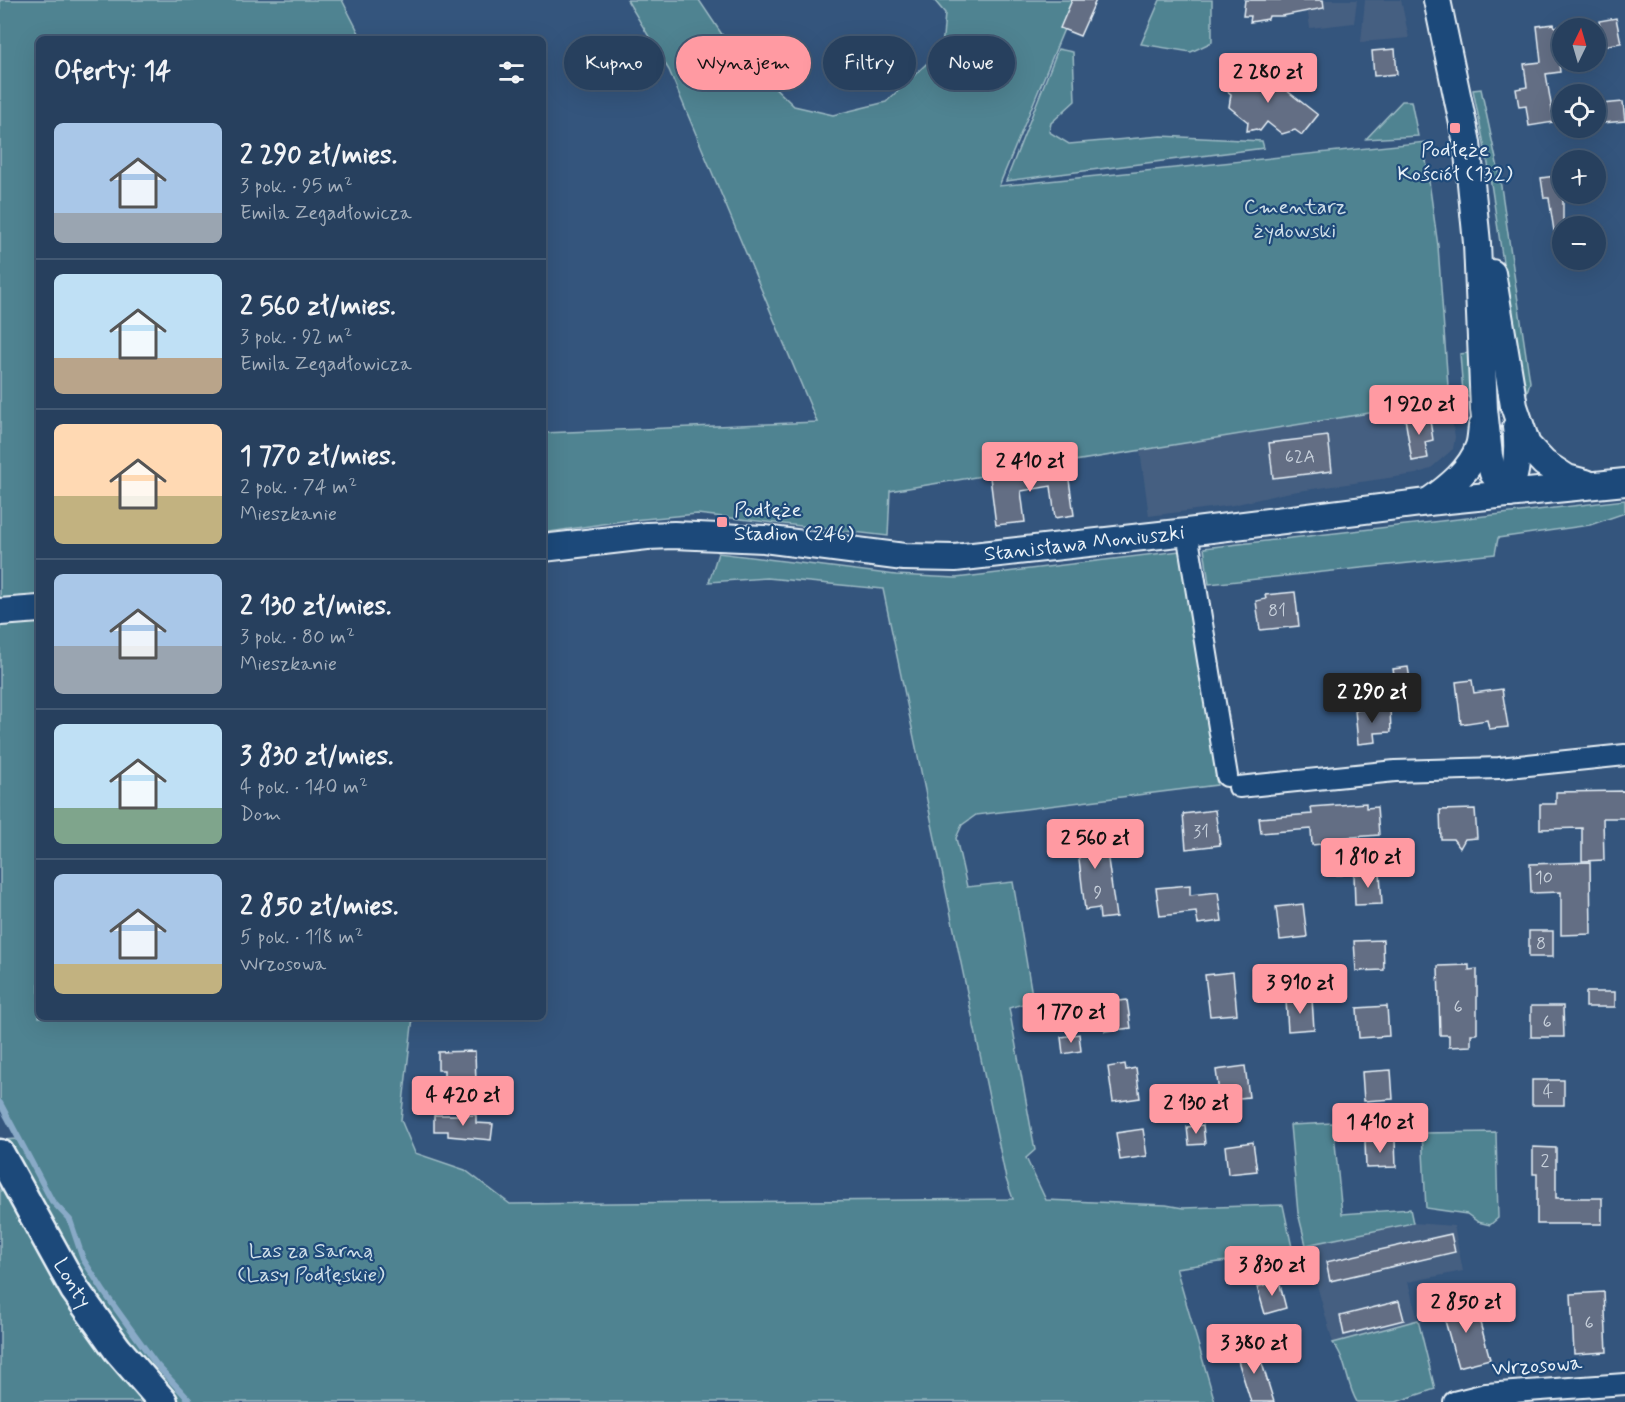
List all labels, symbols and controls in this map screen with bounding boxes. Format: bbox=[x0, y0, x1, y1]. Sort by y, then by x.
north arrow bbox=[1552, 18, 1606, 72]
map controls bbox=[1552, 18, 1606, 270]
chip: Kupno bbox=[564, 36, 664, 90]
chip: Wynajem bbox=[676, 36, 811, 90]
chip: Filtry bbox=[823, 36, 916, 90]
chip: Nowe bbox=[928, 36, 1015, 90]
pin: 2 280 zł bbox=[1206, 53, 1330, 104]
text: Oferty: 14 bbox=[54, 55, 171, 89]
icon: filters bbox=[495, 56, 528, 89]
text: 2 280 zł bbox=[1233, 59, 1303, 86]
button: locate bbox=[1552, 84, 1606, 138]
marker: Podłęże Kościół (132) bbox=[1448, 121, 1462, 135]
place label: Podłęże Kościół (132) bbox=[1397, 136, 1513, 188]
text: 2 290 zł/mies. bbox=[240, 139, 397, 173]
icon: home bbox=[102, 147, 174, 219]
button: + bbox=[1552, 150, 1606, 204]
text: 3 pok. · 95 m² bbox=[240, 173, 353, 200]
park label: Cmentarz żydowski bbox=[1244, 193, 1347, 245]
text: Emila Zegadłowicza bbox=[240, 200, 412, 227]
button: − bbox=[1552, 216, 1606, 270]
text: 2 560 zł/mies. bbox=[240, 290, 396, 324]
icon: home bbox=[102, 298, 174, 370]
text: 3 pok. · 92 m² bbox=[240, 324, 352, 351]
text: Emila Zegadłowicza bbox=[240, 351, 412, 378]
pin: 1 920 zł bbox=[1357, 385, 1481, 436]
text: 1 920 zł bbox=[1383, 391, 1455, 418]
text: 1 770 zł/mies. bbox=[240, 440, 396, 474]
pin: 2 410 zł bbox=[968, 442, 1092, 493]
house number: 62A bbox=[1285, 445, 1315, 469]
icon: home bbox=[102, 448, 174, 520]
text: 2 410 zł bbox=[996, 448, 1064, 475]
text: 2 pok. · 74 m² bbox=[240, 474, 357, 501]
place label: Podłęże Stadion (246) bbox=[734, 496, 854, 548]
text: Mieszkanie bbox=[240, 501, 337, 528]
marker: Podłęże Stadion (246) bbox=[715, 515, 729, 529]
street label: Stanisława Moniuszki bbox=[983, 518, 1186, 569]
text: 2 130 zł/mies. bbox=[240, 590, 391, 624]
icon: home bbox=[102, 598, 174, 670]
house number: 81 bbox=[1268, 599, 1286, 623]
text: 3 pok. · 80 m² bbox=[240, 624, 355, 651]
text: Mieszkanie bbox=[240, 651, 337, 678]
pin: 2 290 zł bbox=[1310, 673, 1434, 724]
text: 2 290 zł bbox=[1337, 679, 1407, 706]
text: 3 830 zł/mies. bbox=[240, 740, 394, 774]
icon: home bbox=[102, 748, 174, 820]
text: 4 pok. · 140 m² bbox=[240, 774, 368, 801]
text: Dom bbox=[240, 801, 281, 828]
pin: 2 560 zł bbox=[1033, 819, 1157, 870]
house number: 31 bbox=[1193, 820, 1209, 844]
text: 2 560 zł bbox=[1061, 825, 1129, 852]
pin: 1 810 zł bbox=[1306, 838, 1430, 889]
text: 1 810 zł bbox=[1335, 844, 1401, 871]
house number: 10 bbox=[1535, 866, 1553, 890]
house number: 9 bbox=[1094, 881, 1103, 905]
text: 2 850 zł/mies. bbox=[240, 890, 398, 924]
icon: home bbox=[102, 898, 174, 970]
text: 5 pok. · 118 m² bbox=[240, 924, 363, 951]
house number: 8 bbox=[1536, 932, 1546, 956]
text: Wrzosowa bbox=[240, 951, 326, 978]
pin: 3 910 zł bbox=[1238, 964, 1362, 1015]
text: 3 910 zł bbox=[1266, 970, 1334, 997]
pin: 1 770 zł bbox=[1009, 993, 1133, 1044]
house number: 6 bbox=[1453, 995, 1463, 1019]
text: 1 770 zł bbox=[1037, 999, 1105, 1026]
house number: 6 bbox=[1542, 1010, 1552, 1034]
pin: 4 420 zł bbox=[401, 1076, 525, 1127]
house number: 4 bbox=[1543, 1080, 1553, 1104]
text: 4 420 zł bbox=[426, 1082, 500, 1109]
pin: 2 130 zł bbox=[1134, 1084, 1258, 1135]
text: 2 130 zł bbox=[1163, 1090, 1229, 1117]
pin: 1 410 zł bbox=[1318, 1103, 1442, 1154]
text: 1 410 zł bbox=[1346, 1109, 1414, 1136]
house number: 2 bbox=[1541, 1149, 1550, 1173]
park label: Las za Sarną (Lasy Podłęskie) bbox=[237, 1237, 385, 1289]
pin: 3 830 zł bbox=[1210, 1246, 1334, 1297]
text: 3 830 zł bbox=[1239, 1252, 1305, 1279]
street label: Lonty bbox=[46, 1253, 98, 1314]
pin: 2 850 zł bbox=[1404, 1283, 1528, 1334]
text: 2 850 zł bbox=[1431, 1289, 1501, 1316]
house number: 6 bbox=[1584, 1311, 1594, 1335]
pin: 3 380 zł bbox=[1192, 1324, 1316, 1375]
text: 3 380 zł bbox=[1221, 1330, 1287, 1357]
street label: Wrzosowa bbox=[1491, 1349, 1584, 1383]

